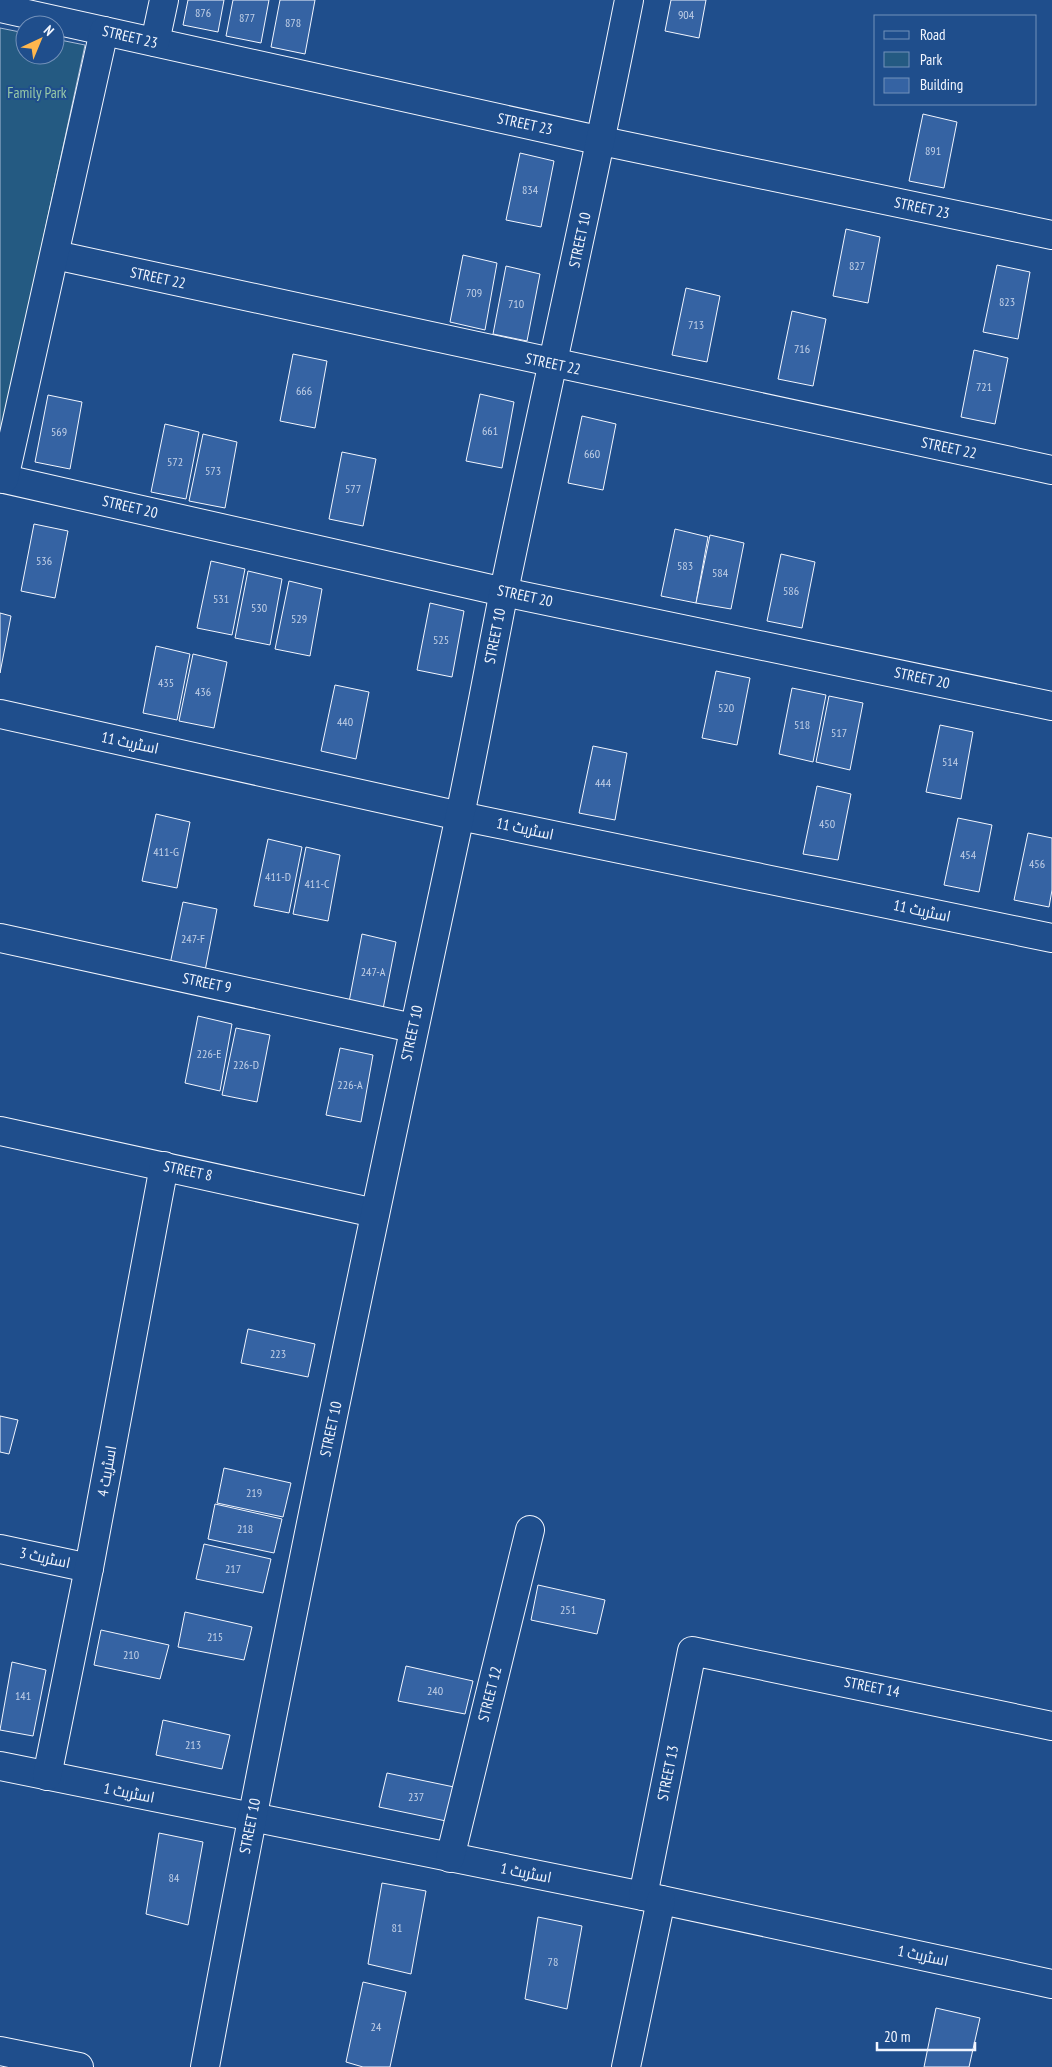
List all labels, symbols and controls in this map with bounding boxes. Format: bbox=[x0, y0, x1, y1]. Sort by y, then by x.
house number: 876 bbox=[195, 5, 211, 20]
house number: 904 bbox=[678, 7, 695, 22]
house number: 877 bbox=[239, 10, 255, 25]
north arrow bbox=[15, 15, 65, 65]
house number: 878 bbox=[285, 15, 301, 30]
legend bbox=[874, 15, 1037, 105]
street label: STREET 23 bbox=[101, 21, 160, 52]
text: N bbox=[40, 22, 58, 40]
text: Road bbox=[920, 25, 946, 44]
text: Park bbox=[920, 50, 942, 69]
text: Building bbox=[920, 75, 963, 94]
park label: Family Park bbox=[7, 83, 67, 102]
street label: STREET 23 bbox=[496, 108, 555, 139]
house number: 891 bbox=[925, 143, 941, 158]
house number: 834 bbox=[522, 182, 539, 197]
street label: STREET 23 bbox=[893, 192, 952, 223]
street label: STREET 10 bbox=[564, 210, 595, 269]
house number: 827 bbox=[849, 258, 865, 273]
street label: STREET 22 bbox=[129, 262, 188, 293]
house number: 709 bbox=[466, 285, 482, 300]
house number: 823 bbox=[999, 294, 1015, 309]
house number: 710 bbox=[508, 296, 524, 311]
house number: 713 bbox=[688, 317, 704, 332]
house number: 716 bbox=[794, 341, 810, 356]
street label: STREET 22 bbox=[524, 348, 583, 379]
house number: 721 bbox=[976, 379, 992, 394]
house number: 666 bbox=[296, 383, 312, 398]
house number: 661 bbox=[482, 423, 498, 438]
house number: 569 bbox=[51, 424, 67, 439]
street label: STREET 22 bbox=[920, 432, 979, 463]
house number: 660 bbox=[584, 446, 600, 461]
house number: 572 bbox=[167, 454, 183, 469]
house number: 573 bbox=[205, 463, 221, 478]
house number: 577 bbox=[345, 481, 361, 496]
street label: STREET 20 bbox=[101, 491, 160, 522]
house number: 536 bbox=[36, 553, 52, 568]
house number: 583 bbox=[677, 558, 693, 573]
house number: 584 bbox=[712, 565, 729, 580]
street label: STREET 20 bbox=[496, 580, 555, 611]
house number: 586 bbox=[783, 583, 799, 598]
house number: 531 bbox=[213, 591, 229, 606]
house number: 530 bbox=[251, 600, 267, 615]
street label: STREET 10 bbox=[480, 606, 509, 665]
house number: 529 bbox=[291, 611, 307, 626]
house number: 525 bbox=[433, 632, 449, 647]
street label: STREET 20 bbox=[893, 662, 952, 693]
house number: 435 bbox=[158, 675, 174, 690]
house number: 436 bbox=[195, 684, 211, 699]
house number: 520 bbox=[718, 700, 734, 715]
house number: 440 bbox=[337, 714, 353, 729]
house number: 518 bbox=[794, 717, 810, 732]
house number: 517 bbox=[831, 725, 847, 740]
street label: اسٹریٹ 11 bbox=[100, 727, 161, 758]
house number: 514 bbox=[942, 754, 959, 769]
house number: 444 bbox=[595, 775, 612, 790]
street label: اسٹریٹ 11 bbox=[495, 813, 556, 844]
house number: 450 bbox=[819, 816, 835, 831]
house number: 411-G bbox=[153, 844, 179, 859]
house number: 454 bbox=[960, 847, 977, 862]
house number: 456 bbox=[1029, 856, 1045, 871]
house number: 411-D bbox=[265, 869, 291, 884]
house number: 411-C bbox=[304, 876, 330, 891]
street label: اسٹریٹ 11 bbox=[892, 895, 953, 926]
house number: 247-F bbox=[181, 931, 205, 946]
house number: 247-A bbox=[361, 964, 386, 979]
street label: STREET 9 bbox=[181, 968, 233, 997]
street label: STREET 10 bbox=[396, 1003, 427, 1062]
house number: 226-E bbox=[197, 1046, 221, 1061]
house number: 226-D bbox=[233, 1057, 259, 1072]
house number: 226-A bbox=[337, 1077, 363, 1092]
street label: STREET 8 bbox=[162, 1156, 214, 1185]
house number: 223 bbox=[270, 1346, 286, 1361]
street label: STREET 10 bbox=[315, 1399, 346, 1458]
street label: اسٹریٹ 4 bbox=[93, 1444, 120, 1498]
house number: 219 bbox=[246, 1485, 262, 1500]
house number: 218 bbox=[237, 1521, 253, 1536]
street label: اسٹریٹ 3 bbox=[18, 1543, 72, 1572]
house number: 217 bbox=[225, 1561, 241, 1576]
house number: 251 bbox=[560, 1602, 576, 1617]
house number: 215 bbox=[207, 1629, 223, 1644]
house number: 210 bbox=[123, 1647, 139, 1662]
street label: STREET 12 bbox=[474, 1664, 506, 1723]
street label: STREET 14 bbox=[843, 1672, 902, 1701]
house number: 240 bbox=[427, 1683, 443, 1698]
house number: 141 bbox=[15, 1688, 31, 1703]
house number: 213 bbox=[185, 1737, 201, 1752]
street label: STREET 13 bbox=[653, 1744, 682, 1802]
street label: اسٹریٹ 1 bbox=[102, 1778, 156, 1807]
house number: 237 bbox=[408, 1789, 424, 1804]
street label: STREET 10 bbox=[235, 1796, 264, 1855]
street label: اسٹریٹ 1 bbox=[499, 1858, 553, 1887]
house number: 84 bbox=[169, 1870, 180, 1885]
house number: 81 bbox=[392, 1920, 402, 1935]
street label: اسٹریٹ 1 bbox=[896, 1941, 950, 1970]
house number: 78 bbox=[548, 1954, 558, 1969]
house number: 24 bbox=[371, 2019, 382, 2034]
scale bar bbox=[877, 2020, 974, 2052]
text: 20 m bbox=[884, 2027, 910, 2046]

